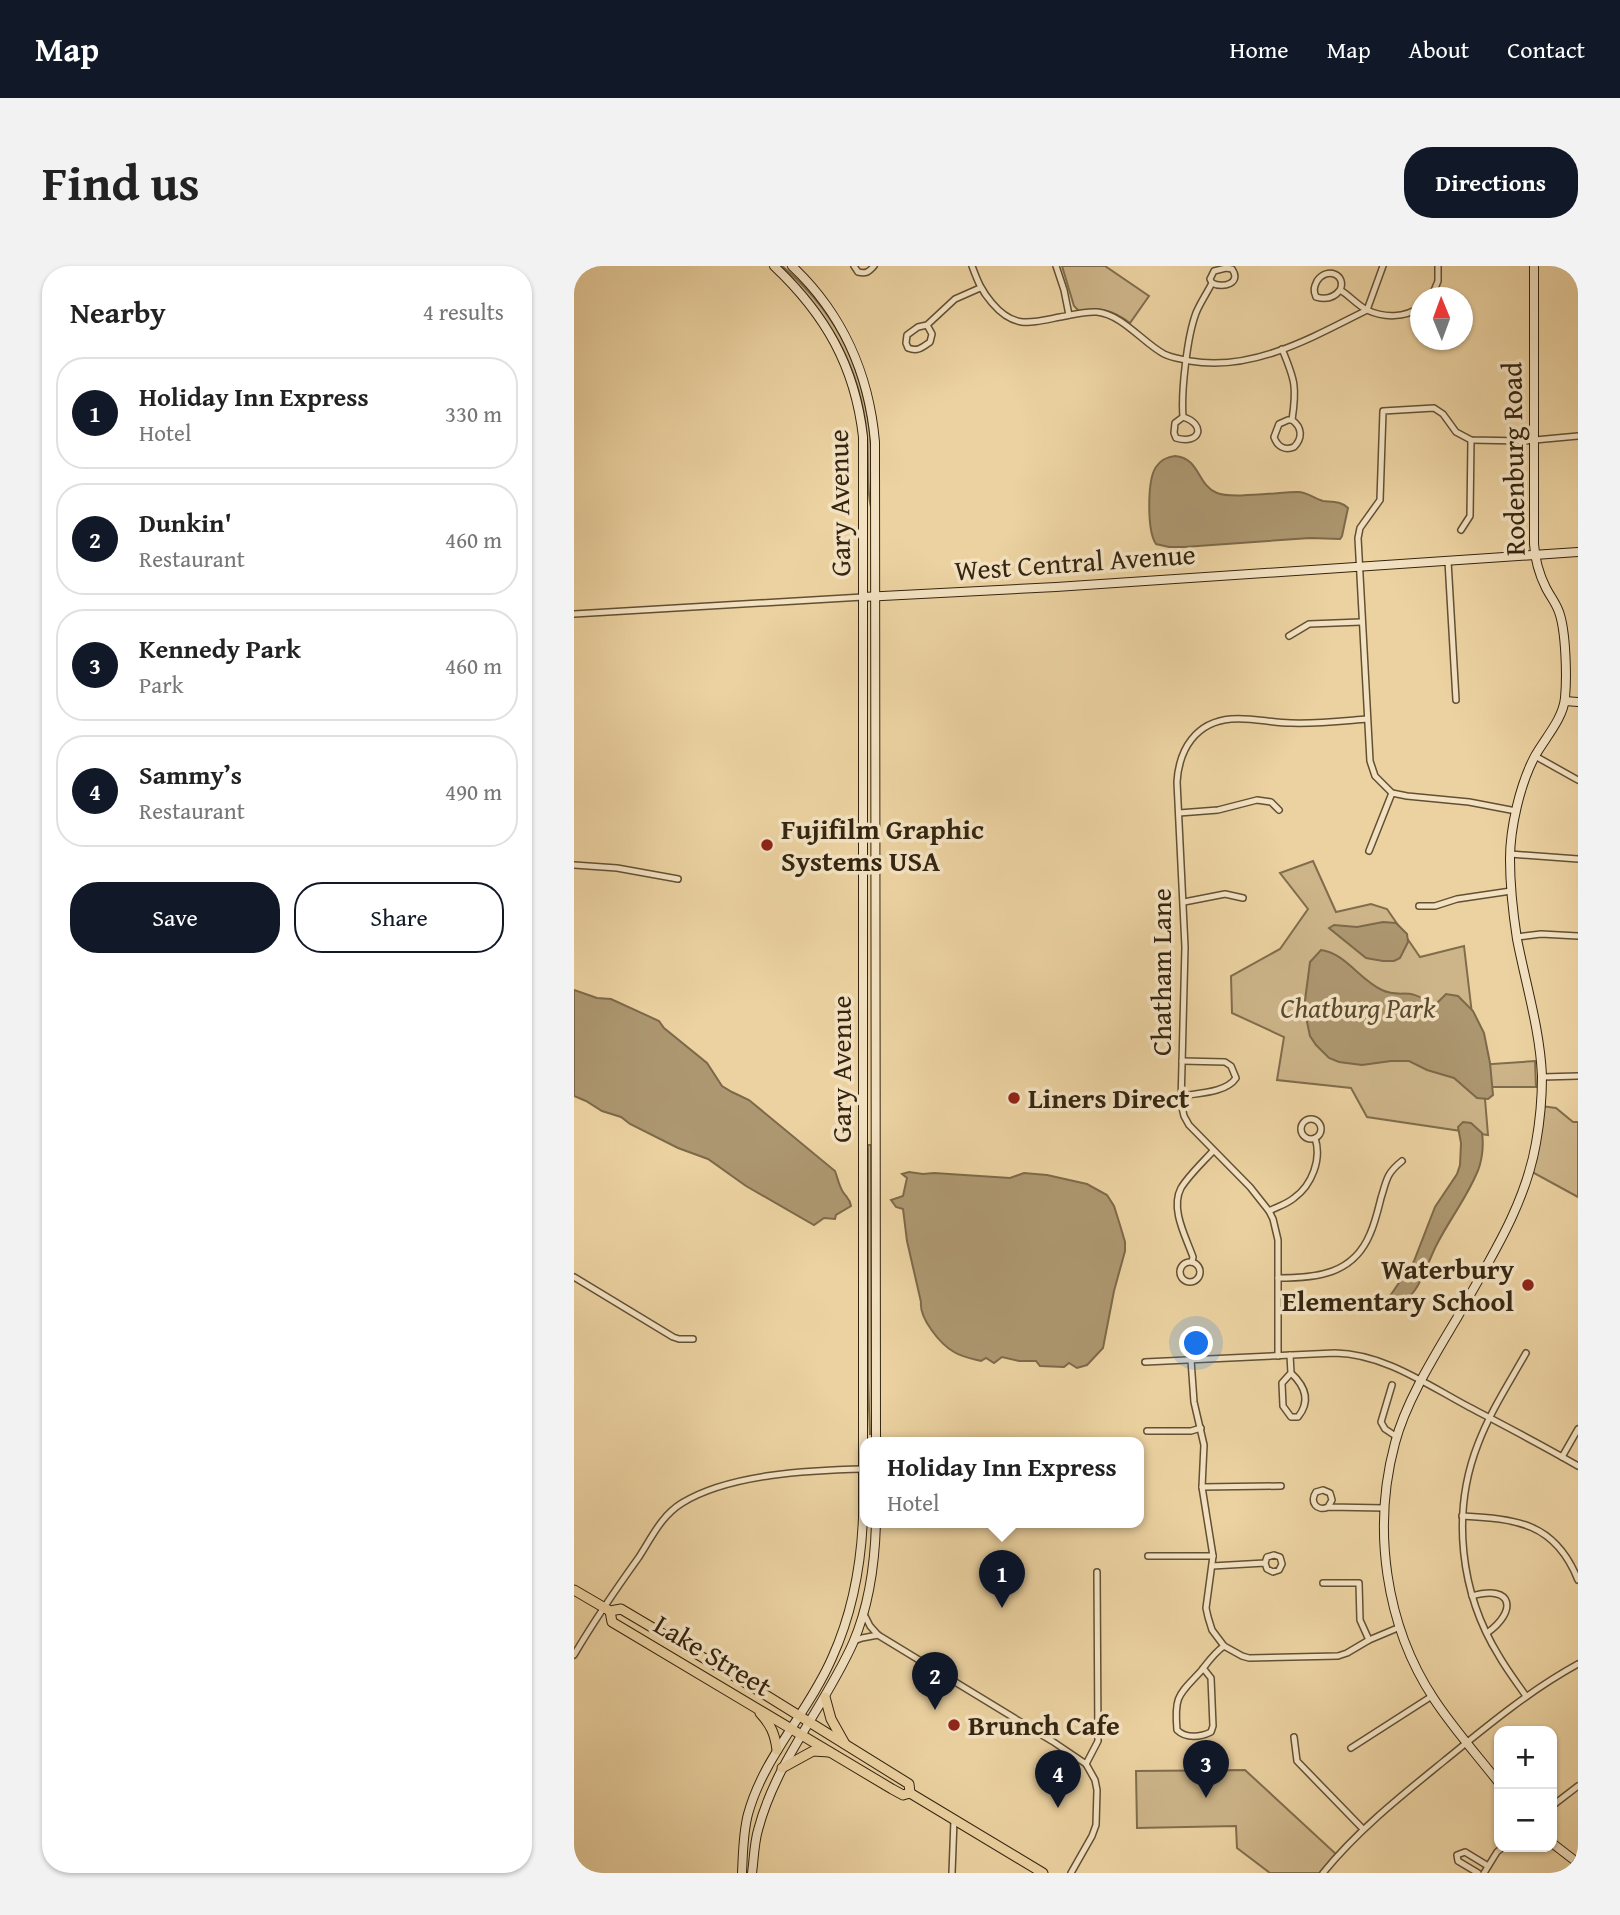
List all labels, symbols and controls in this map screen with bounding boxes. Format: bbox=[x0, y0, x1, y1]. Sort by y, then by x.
text: Map bbox=[35, 25, 99, 73]
text: Home bbox=[1230, 32, 1289, 67]
text: Map bbox=[1327, 32, 1371, 67]
text: About bbox=[1409, 32, 1469, 67]
text: Contact bbox=[1507, 32, 1585, 67]
text: Find us bbox=[42, 146, 200, 218]
button: Directions bbox=[1404, 147, 1578, 218]
north arrow bbox=[1410, 287, 1473, 350]
text: Nearby bbox=[70, 290, 166, 334]
text: 4 results bbox=[423, 295, 504, 328]
street label: Rodenburg Road bbox=[1490, 362, 1535, 556]
text: Holiday Inn Express bbox=[139, 377, 369, 416]
text: 1 bbox=[89, 397, 101, 430]
text: 330 m bbox=[445, 397, 502, 430]
text: Hotel bbox=[139, 416, 191, 449]
street label: Gary Avenue bbox=[817, 429, 860, 577]
text: Dunkin' bbox=[139, 503, 232, 542]
text: 2 bbox=[89, 523, 101, 556]
text: 460 m bbox=[445, 523, 502, 556]
street label: West Central Avenue bbox=[953, 533, 1197, 590]
text: Restaurant bbox=[139, 542, 245, 575]
text: Kennedy Park bbox=[139, 629, 301, 668]
text: 3 bbox=[89, 649, 101, 682]
text: 460 m bbox=[445, 649, 502, 682]
text: Park bbox=[139, 668, 183, 701]
text: Sammy’s bbox=[139, 755, 242, 794]
text: 4 bbox=[89, 775, 101, 808]
text: 490 m bbox=[445, 775, 502, 808]
text: Restaurant bbox=[139, 794, 245, 827]
place label: Fujifilm Graphic Systems USA bbox=[781, 808, 984, 881]
marker: Fujifilm Graphic Systems USA bbox=[759, 837, 775, 853]
button: Save bbox=[70, 882, 280, 953]
button: Share bbox=[294, 882, 504, 953]
street label: Chatham Lane bbox=[1140, 888, 1181, 1056]
park label: Chatburg Park bbox=[1280, 987, 1436, 1028]
street label: Gary Avenue bbox=[820, 995, 861, 1143]
place label: Liners Direct bbox=[1028, 1077, 1190, 1118]
marker: Liners Direct bbox=[1006, 1090, 1022, 1106]
place label: Waterbury Elementary School bbox=[1282, 1248, 1515, 1321]
marker: Waterbury Elementary School bbox=[1520, 1277, 1536, 1293]
your location bbox=[1179, 1326, 1213, 1360]
popup bbox=[860, 1437, 1144, 1528]
text: Holiday Inn Express bbox=[887, 1447, 1117, 1486]
text: Hotel bbox=[887, 1486, 940, 1519]
pin: 1 bbox=[979, 1550, 1025, 1608]
street label: Lake Street bbox=[647, 1603, 780, 1706]
pin: 2 bbox=[912, 1652, 958, 1710]
place label: Brunch Cafe bbox=[968, 1704, 1120, 1745]
marker: Brunch Cafe bbox=[946, 1717, 962, 1733]
map controls bbox=[1494, 1726, 1557, 1852]
button: + bbox=[1494, 1726, 1557, 1789]
pin: 3 bbox=[1183, 1740, 1229, 1798]
pin: 4 bbox=[1035, 1750, 1081, 1808]
button: − bbox=[1494, 1789, 1557, 1852]

